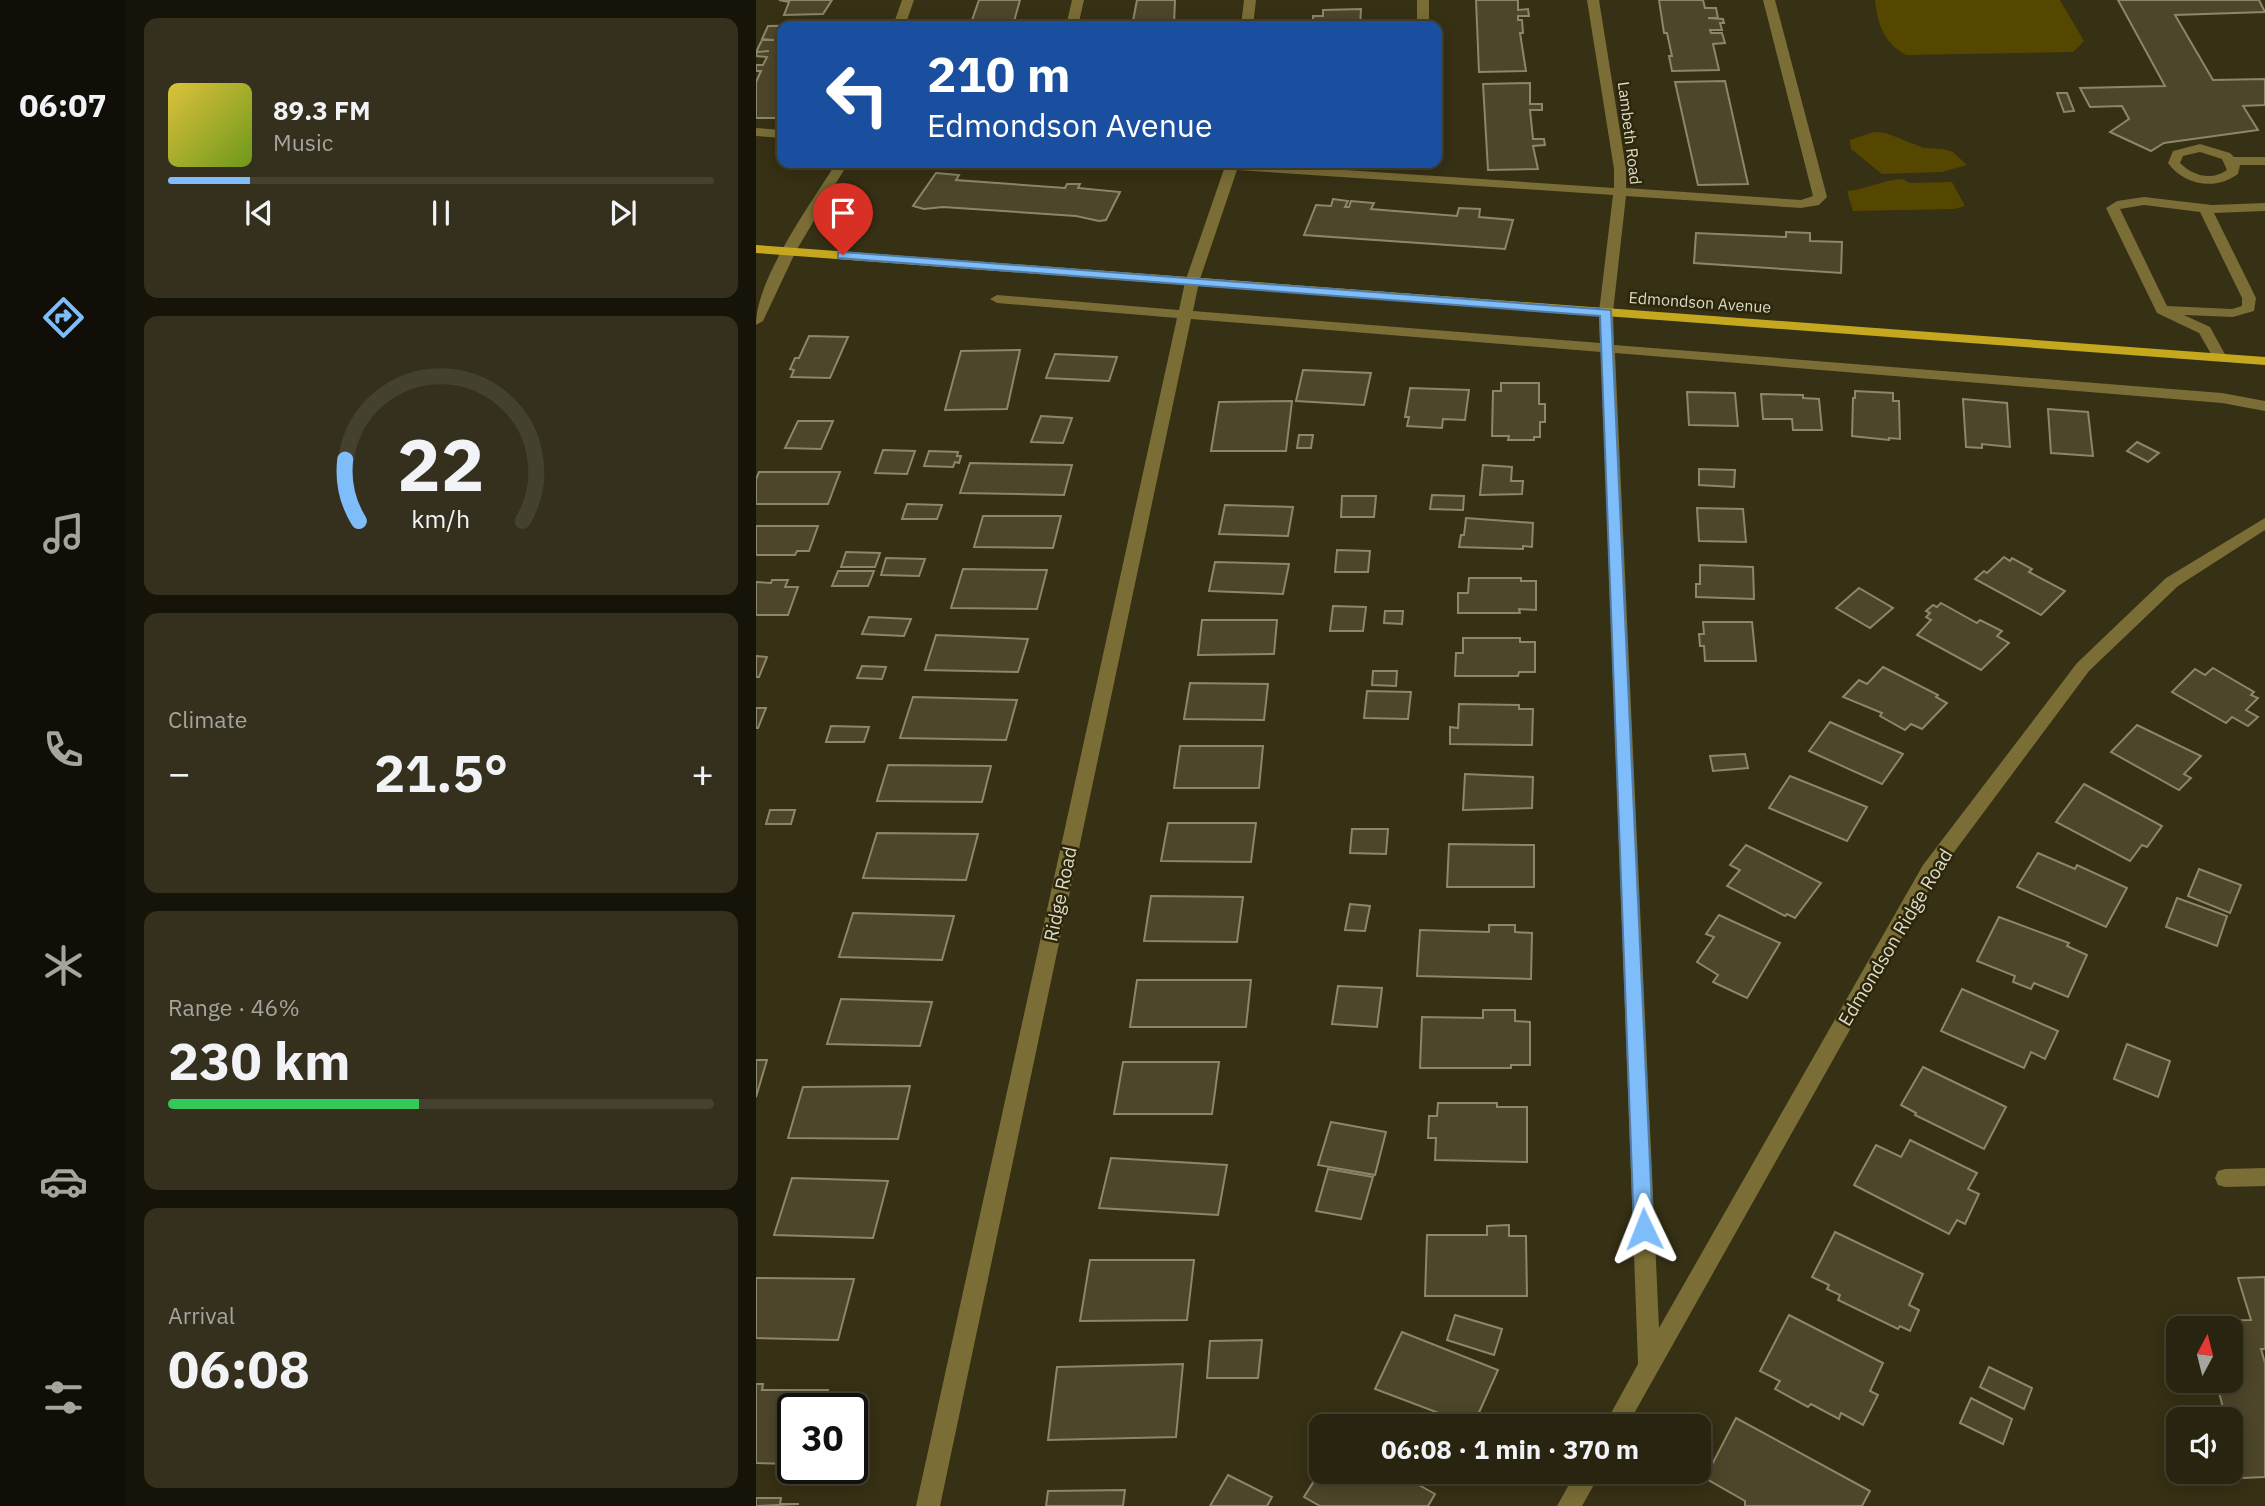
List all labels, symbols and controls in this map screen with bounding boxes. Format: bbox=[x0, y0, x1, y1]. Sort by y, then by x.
text: 210 m bbox=[927, 42, 1071, 105]
icon: left bbox=[812, 49, 903, 140]
street label: Lambeth Road bbox=[1614, 80, 1646, 186]
text: 06:07 bbox=[19, 84, 107, 126]
text: 89.3 FM bbox=[273, 93, 371, 127]
text: Edmondson Avenue bbox=[927, 104, 1213, 146]
text: Music bbox=[273, 127, 333, 157]
pin bbox=[813, 183, 873, 255]
icon: previous bbox=[240, 194, 278, 232]
icon: pause bbox=[422, 194, 460, 232]
icon: next bbox=[604, 194, 642, 232]
icon: arrive bbox=[824, 194, 862, 232]
street label: Edmondson Avenue bbox=[1628, 287, 1772, 317]
icon: directions bbox=[39, 293, 88, 342]
text: 22 bbox=[397, 417, 485, 512]
text: km/h bbox=[412, 502, 470, 535]
icon: music bbox=[39, 509, 88, 558]
text: Climate bbox=[168, 704, 247, 734]
icon: phone bbox=[39, 725, 88, 774]
text: 21.5° bbox=[374, 739, 508, 806]
text: − bbox=[168, 748, 191, 797]
text: + bbox=[691, 748, 714, 797]
street label: Ridge Road bbox=[1038, 844, 1082, 944]
street label: Edmondson Ridge Road bbox=[1833, 844, 1957, 1030]
icon: climate bbox=[39, 941, 88, 990]
text: Range · 46% bbox=[168, 992, 300, 1022]
text: 230 km bbox=[168, 1027, 350, 1094]
icon: car bbox=[39, 1157, 88, 1206]
position arrow bbox=[1607, 1192, 1681, 1266]
text: Arrival bbox=[168, 1300, 235, 1330]
north arrow bbox=[2166, 1316, 2244, 1393]
map controls bbox=[2166, 1316, 2243, 1484]
text: 06:08 bbox=[168, 1335, 310, 1402]
icon: filters bbox=[39, 1373, 88, 1422]
speed limit sign: 30 bbox=[777, 1393, 868, 1484]
button: sound bbox=[2166, 1407, 2243, 1484]
text: 06:08 · 1 min · 370 m bbox=[1381, 1432, 1639, 1466]

